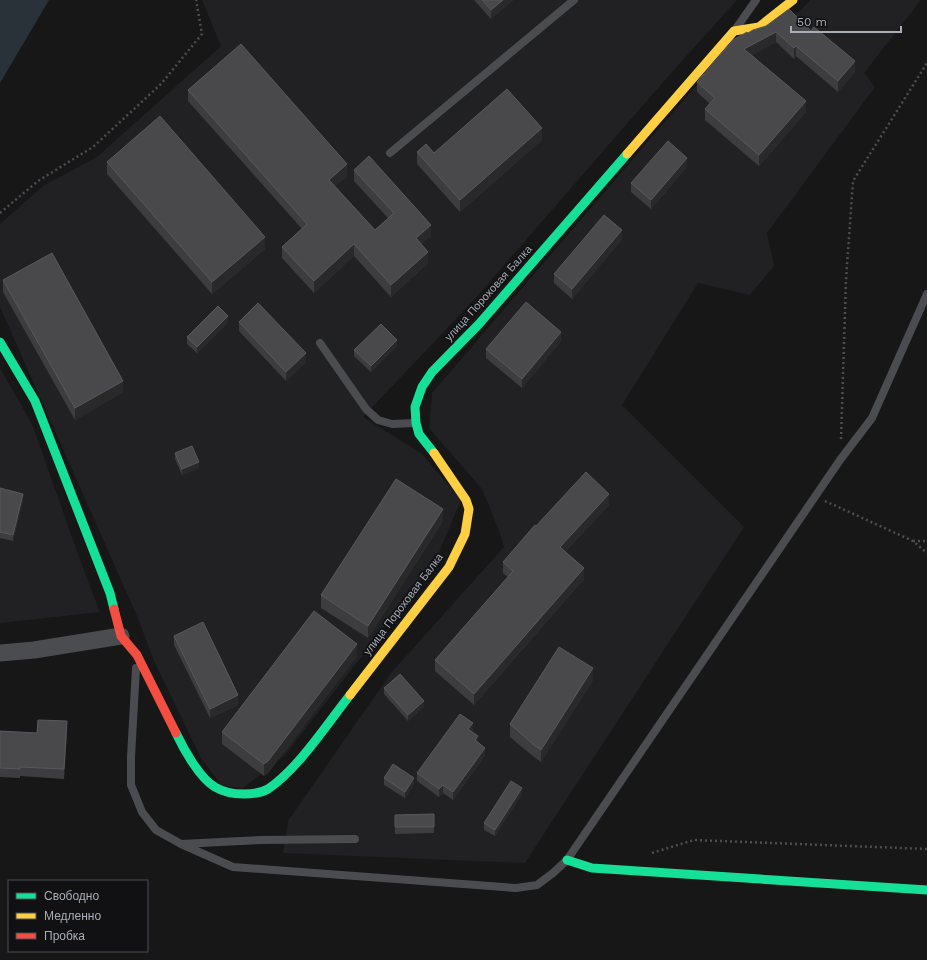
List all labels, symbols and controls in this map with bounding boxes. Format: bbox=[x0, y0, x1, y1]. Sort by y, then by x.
scale bar bbox=[791, 8, 901, 34]
text: 50 m bbox=[797, 15, 827, 29]
street label: улица Пороховая Балка bbox=[442, 242, 535, 344]
street label: улица Пороховая Балка bbox=[361, 550, 446, 658]
legend bbox=[8, 880, 148, 952]
text: Свободно bbox=[44, 889, 99, 903]
text: Медленно bbox=[44, 909, 101, 923]
text: Пробка bbox=[44, 929, 85, 943]

